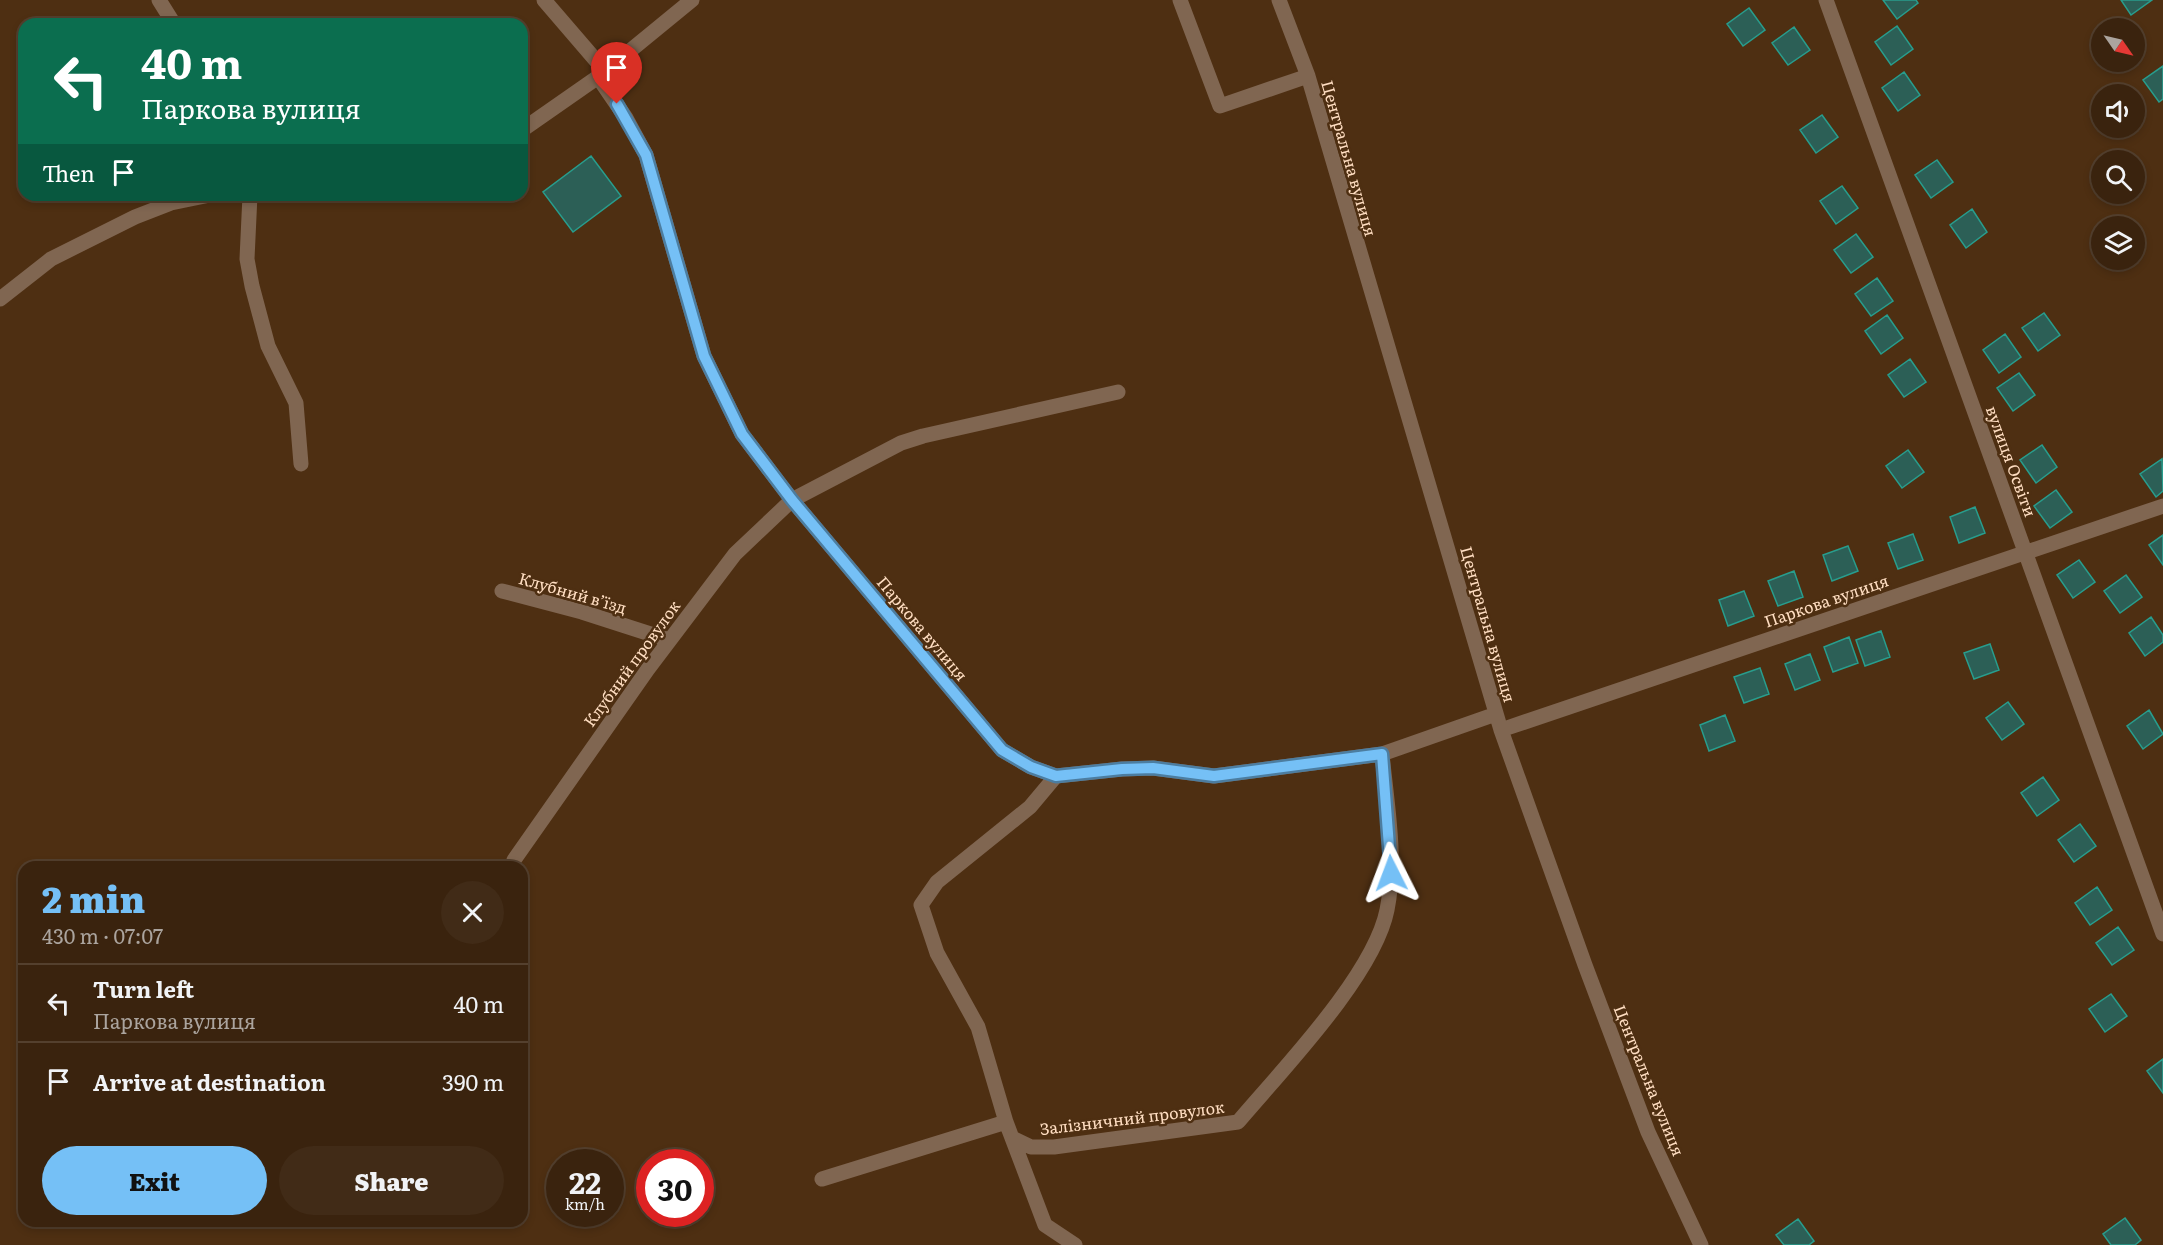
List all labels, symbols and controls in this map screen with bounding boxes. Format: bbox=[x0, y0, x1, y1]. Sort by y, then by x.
north arrow bbox=[2091, 18, 2145, 72]
map controls bbox=[2091, 18, 2145, 270]
text: 40 m bbox=[141, 30, 242, 92]
icon: left bbox=[42, 42, 120, 120]
pin bbox=[591, 42, 642, 104]
icon: arrive bbox=[600, 51, 633, 84]
street label: Центральна вулиця bbox=[1316, 77, 1384, 239]
button: sound bbox=[2091, 84, 2145, 138]
text: Паркова вулиця bbox=[141, 87, 361, 127]
button: search bbox=[2091, 150, 2145, 204]
text: Then bbox=[42, 156, 95, 189]
icon: arrive bbox=[107, 156, 140, 189]
button: layers bbox=[2091, 216, 2145, 270]
street label: вулиця Освіти bbox=[1981, 402, 2043, 520]
street label: Центральна вулиця bbox=[1455, 543, 1523, 705]
street label: Клубний в’їзд bbox=[516, 565, 630, 619]
street label: Паркова вулиця bbox=[1761, 567, 1891, 633]
street label: Паркова вулиця bbox=[872, 570, 974, 686]
street label: Клубний провулок bbox=[577, 594, 686, 731]
position arrow bbox=[1359, 841, 1423, 905]
text: 2 min bbox=[42, 871, 145, 924]
button: close bbox=[441, 881, 504, 944]
text: 430 m · 07:07 bbox=[42, 920, 163, 950]
text: Turn left bbox=[93, 972, 194, 1005]
icon: left bbox=[42, 987, 75, 1020]
text: 40 m bbox=[453, 987, 504, 1020]
street label: Центральна вулиця bbox=[1609, 1001, 1691, 1159]
text: Паркова вулиця bbox=[93, 1005, 256, 1035]
icon: arrive bbox=[42, 1065, 75, 1098]
text: Arrive at destination bbox=[93, 1065, 326, 1098]
text: 390 m bbox=[442, 1065, 504, 1098]
street label: Залізничний провулок bbox=[1038, 1094, 1226, 1140]
button: Exit bbox=[42, 1146, 267, 1215]
button: Share bbox=[279, 1146, 504, 1215]
speed limit sign: 30 bbox=[636, 1149, 714, 1227]
text: 22 bbox=[569, 1159, 601, 1203]
text: km/h bbox=[565, 1192, 605, 1215]

